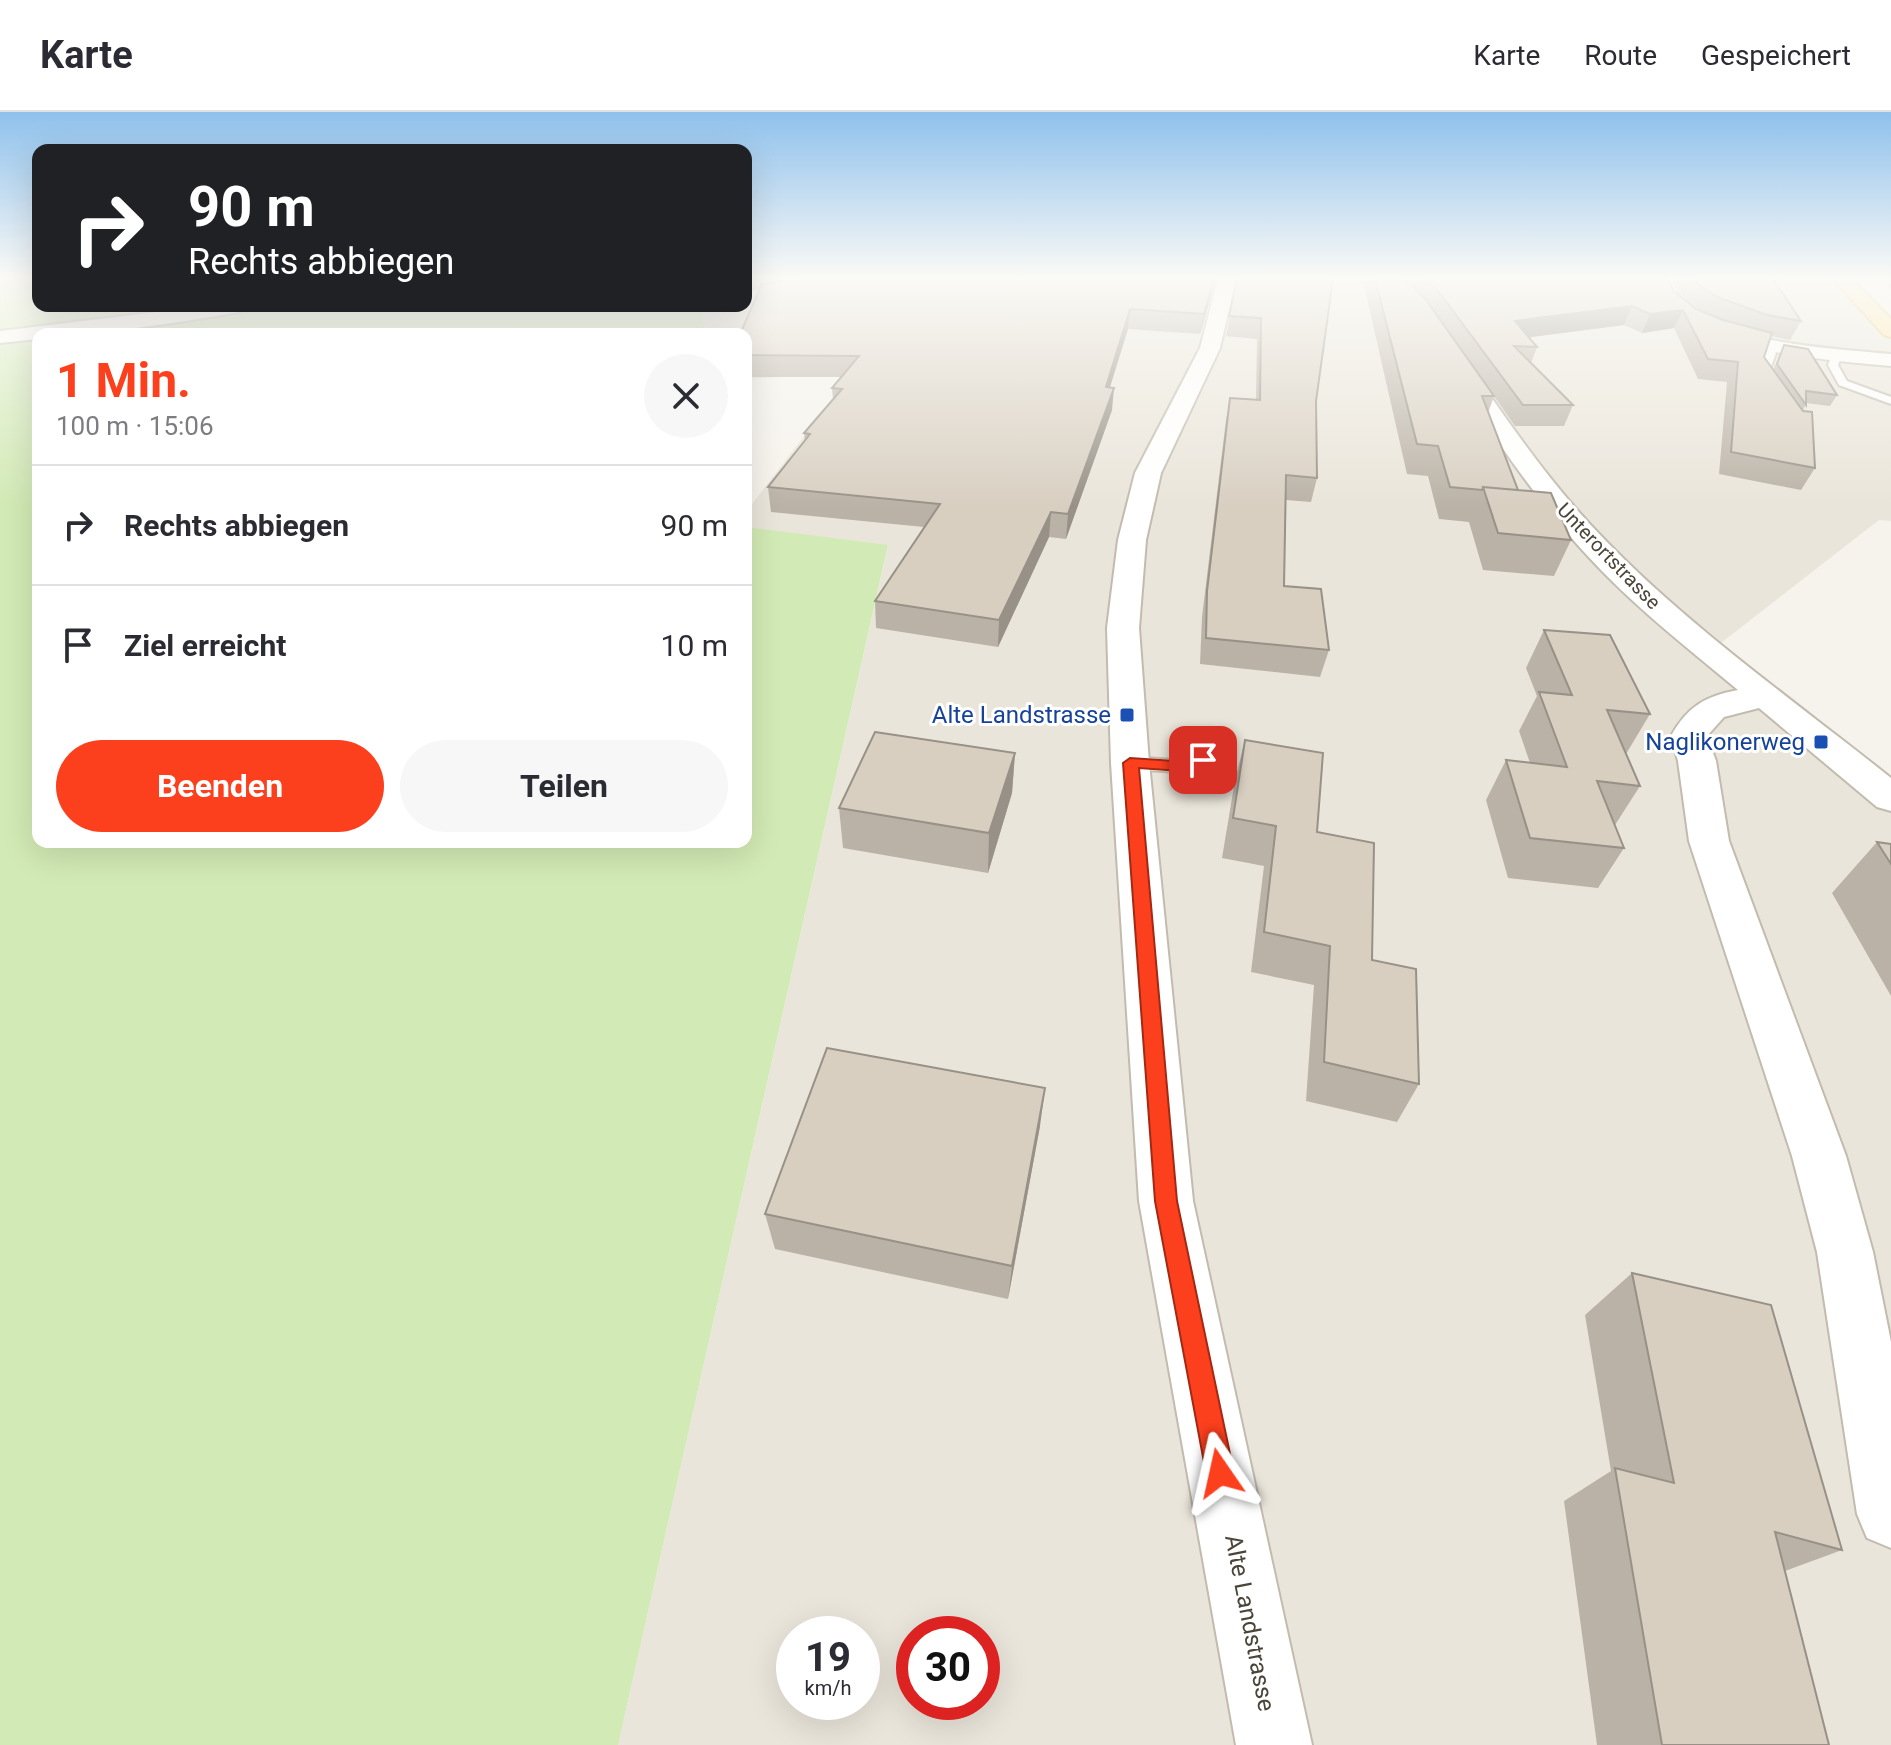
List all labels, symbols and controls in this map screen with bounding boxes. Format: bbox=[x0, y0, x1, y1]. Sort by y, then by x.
text: Karte bbox=[40, 33, 133, 77]
text: Karte bbox=[1473, 39, 1540, 72]
text: Route bbox=[1584, 39, 1657, 72]
text: Gespeichert bbox=[1701, 39, 1851, 72]
text: 90 m bbox=[188, 174, 315, 240]
icon: right bbox=[56, 176, 160, 280]
text: Rechts abbiegen bbox=[188, 241, 454, 283]
text: 1 Min. bbox=[56, 352, 191, 409]
button: close bbox=[644, 354, 728, 438]
text: 100 m · 15:06 bbox=[56, 411, 214, 441]
street label: Unterortstrasse bbox=[1552, 498, 1666, 614]
icon: right bbox=[56, 503, 100, 547]
text: Rechts abbiegen bbox=[124, 508, 349, 543]
text: 90 m bbox=[661, 508, 728, 543]
icon: arrive bbox=[56, 623, 100, 667]
text: Ziel erreicht bbox=[124, 628, 286, 663]
text: 10 m bbox=[661, 628, 728, 663]
place label: Alte Landstrasse bbox=[932, 701, 1111, 729]
marker: Alte Landstrasse bbox=[1118, 706, 1136, 724]
pin bbox=[1169, 726, 1237, 794]
place label: Naglikonerweg bbox=[1645, 728, 1805, 756]
marker: Naglikonerweg bbox=[1812, 733, 1830, 751]
icon: arrive bbox=[1181, 738, 1225, 782]
button: Beenden bbox=[56, 740, 384, 832]
button: Teilen bbox=[400, 740, 728, 832]
position arrow bbox=[1178, 1431, 1262, 1515]
street label: Alte Landstrasse bbox=[1219, 1532, 1281, 1714]
speed limit sign: 30 bbox=[896, 1616, 1000, 1720]
text: 19 bbox=[805, 1634, 851, 1681]
text: km/h bbox=[805, 1676, 851, 1700]

